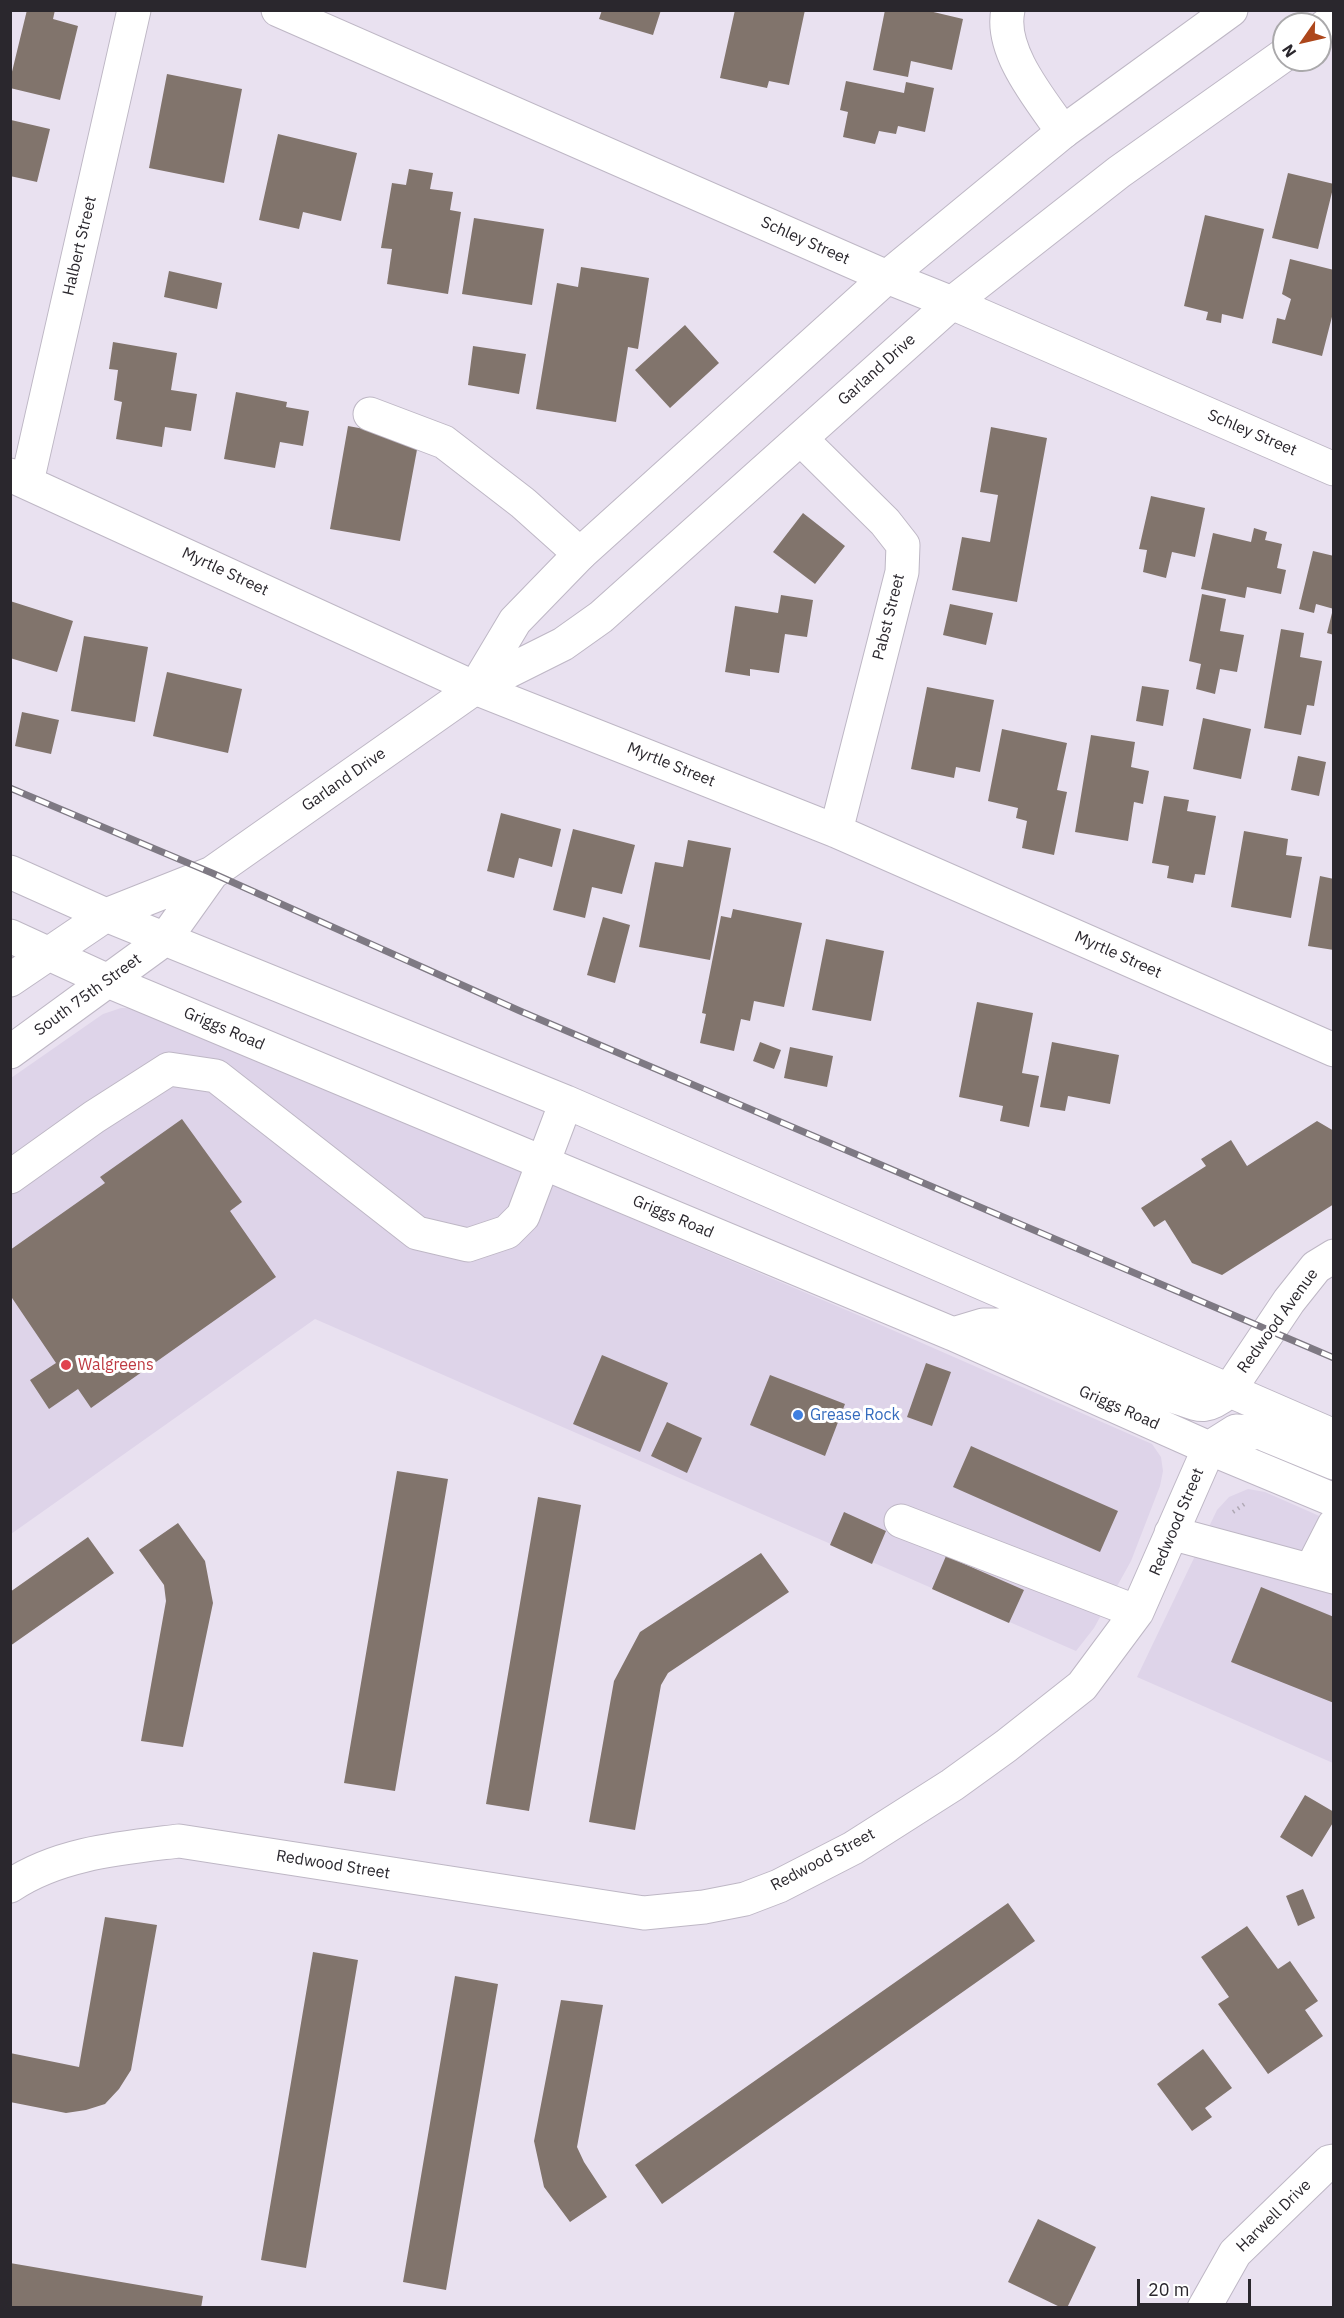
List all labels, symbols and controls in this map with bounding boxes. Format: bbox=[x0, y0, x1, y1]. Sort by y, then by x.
north arrow bbox=[1272, 12, 1332, 72]
text: N bbox=[1277, 41, 1300, 61]
street label: Halbert Street bbox=[59, 194, 101, 298]
street label: Schley Street bbox=[758, 213, 852, 269]
street label: Garland Drive bbox=[834, 330, 920, 410]
street label: Schley Street bbox=[1204, 406, 1300, 460]
street label: Myrtle Street bbox=[179, 544, 271, 600]
street label: Pabst Street bbox=[869, 572, 909, 662]
street label: Myrtle Street bbox=[624, 739, 718, 791]
street label: Garland Drive bbox=[298, 744, 390, 816]
street label: Myrtle Street bbox=[1071, 927, 1165, 983]
street label: South 75th Street bbox=[31, 950, 145, 1040]
street label: Griggs Road bbox=[181, 1003, 267, 1055]
street label: Griggs Road bbox=[630, 1191, 716, 1243]
street label: Redwood Avenue bbox=[1234, 1265, 1322, 1377]
place label: Walgreens bbox=[78, 1355, 154, 1375]
marker: Walgreens bbox=[59, 1358, 73, 1372]
street label: Griggs Road bbox=[1076, 1382, 1162, 1434]
place label: Grease Rock bbox=[810, 1405, 900, 1425]
marker: Grease Rock bbox=[791, 1408, 805, 1422]
street label: Redwood Street bbox=[1146, 1465, 1208, 1579]
street label: Redwood Street bbox=[768, 1824, 878, 1896]
street label: Redwood Street bbox=[275, 1847, 391, 1883]
street label: Harwell Drive bbox=[1233, 2176, 1315, 2256]
scale bar bbox=[1140, 2267, 1254, 2305]
text: 20 m bbox=[1148, 2278, 1190, 2301]

